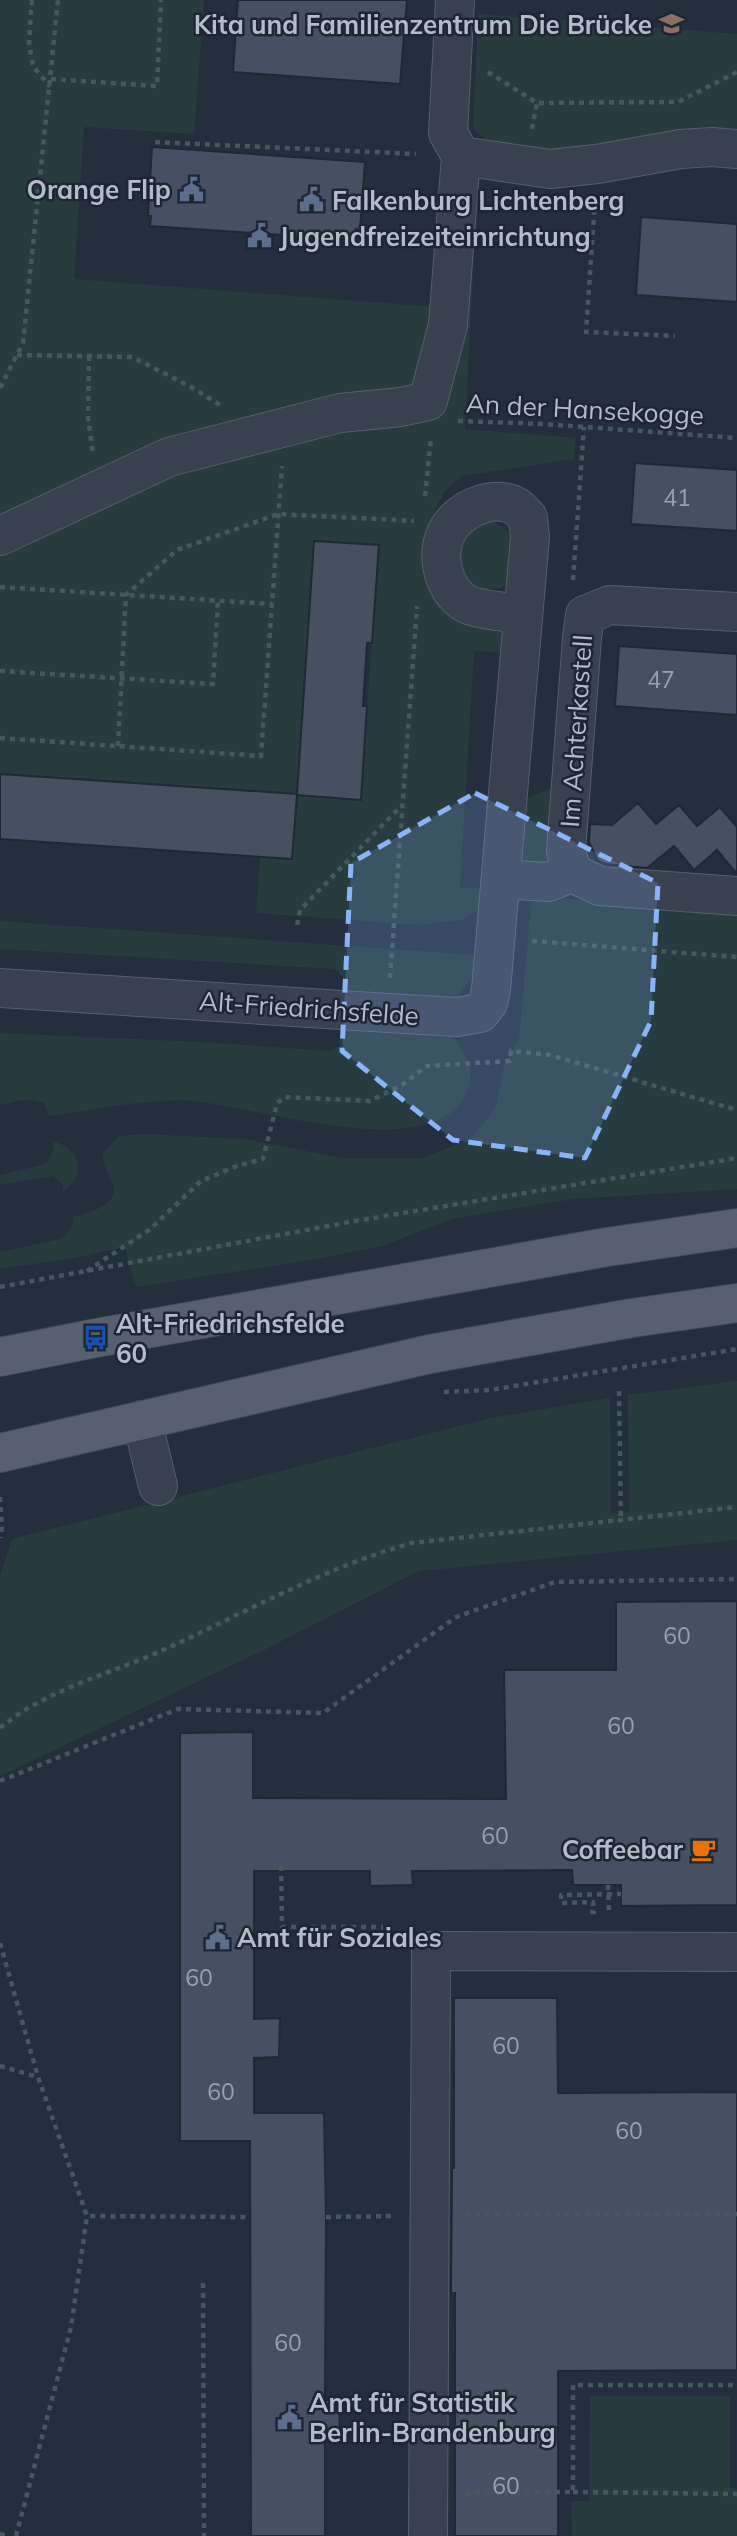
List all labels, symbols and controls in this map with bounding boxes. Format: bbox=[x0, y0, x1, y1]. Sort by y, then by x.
place label: Kita und Familienzentrum Die Brücke bbox=[194, 8, 652, 41]
school or university icon: Kita und Familienzentrum Die Brücke bbox=[658, 10, 686, 38]
place label: Orange Flip bbox=[27, 173, 171, 206]
public building icon: Orange Flip bbox=[177, 175, 205, 203]
place label: Falkenburg Lichtenberg bbox=[332, 184, 625, 217]
public building icon: Falkenburg Lichtenberg bbox=[298, 186, 326, 214]
place label: Jugendfreizeiteinrichtung bbox=[279, 220, 591, 253]
public building icon: Jugendfreizeiteinrichtung bbox=[245, 222, 273, 250]
street label: An der Hansekogge bbox=[465, 386, 705, 432]
house number: 41 bbox=[663, 483, 691, 512]
street label: Im Achterkastell bbox=[553, 634, 599, 828]
house number: 47 bbox=[647, 665, 675, 694]
street label: Alt-Friedrichsfelde bbox=[198, 984, 420, 1032]
place label: Alt-Friedrichsfelde 60 bbox=[116, 1307, 345, 1370]
bus stop icon: Alt-Friedrichsfelde 60 bbox=[82, 1324, 110, 1352]
house number: 60 bbox=[663, 1621, 691, 1650]
house number: 60 bbox=[607, 1711, 635, 1740]
house number: 60 bbox=[481, 1821, 509, 1850]
place label: Coffeebar bbox=[562, 1833, 684, 1866]
cafe icon: Coffeebar bbox=[689, 1835, 717, 1863]
place label: Amt für Soziales bbox=[237, 1921, 442, 1954]
public building icon: Amt für Soziales bbox=[203, 1923, 231, 1951]
house number: 60 bbox=[185, 1963, 213, 1992]
house number: 60 bbox=[492, 2031, 520, 2060]
house number: 60 bbox=[207, 2077, 235, 2106]
house number: 60 bbox=[615, 2116, 643, 2145]
house number: 60 bbox=[274, 2328, 302, 2357]
place label: Amt für Statistik Berlin-Brandenburg bbox=[309, 2386, 556, 2449]
public building icon: Amt für Statistik Berlin-Brandenburg bbox=[275, 2403, 303, 2431]
house number: 60 bbox=[492, 2471, 520, 2500]

